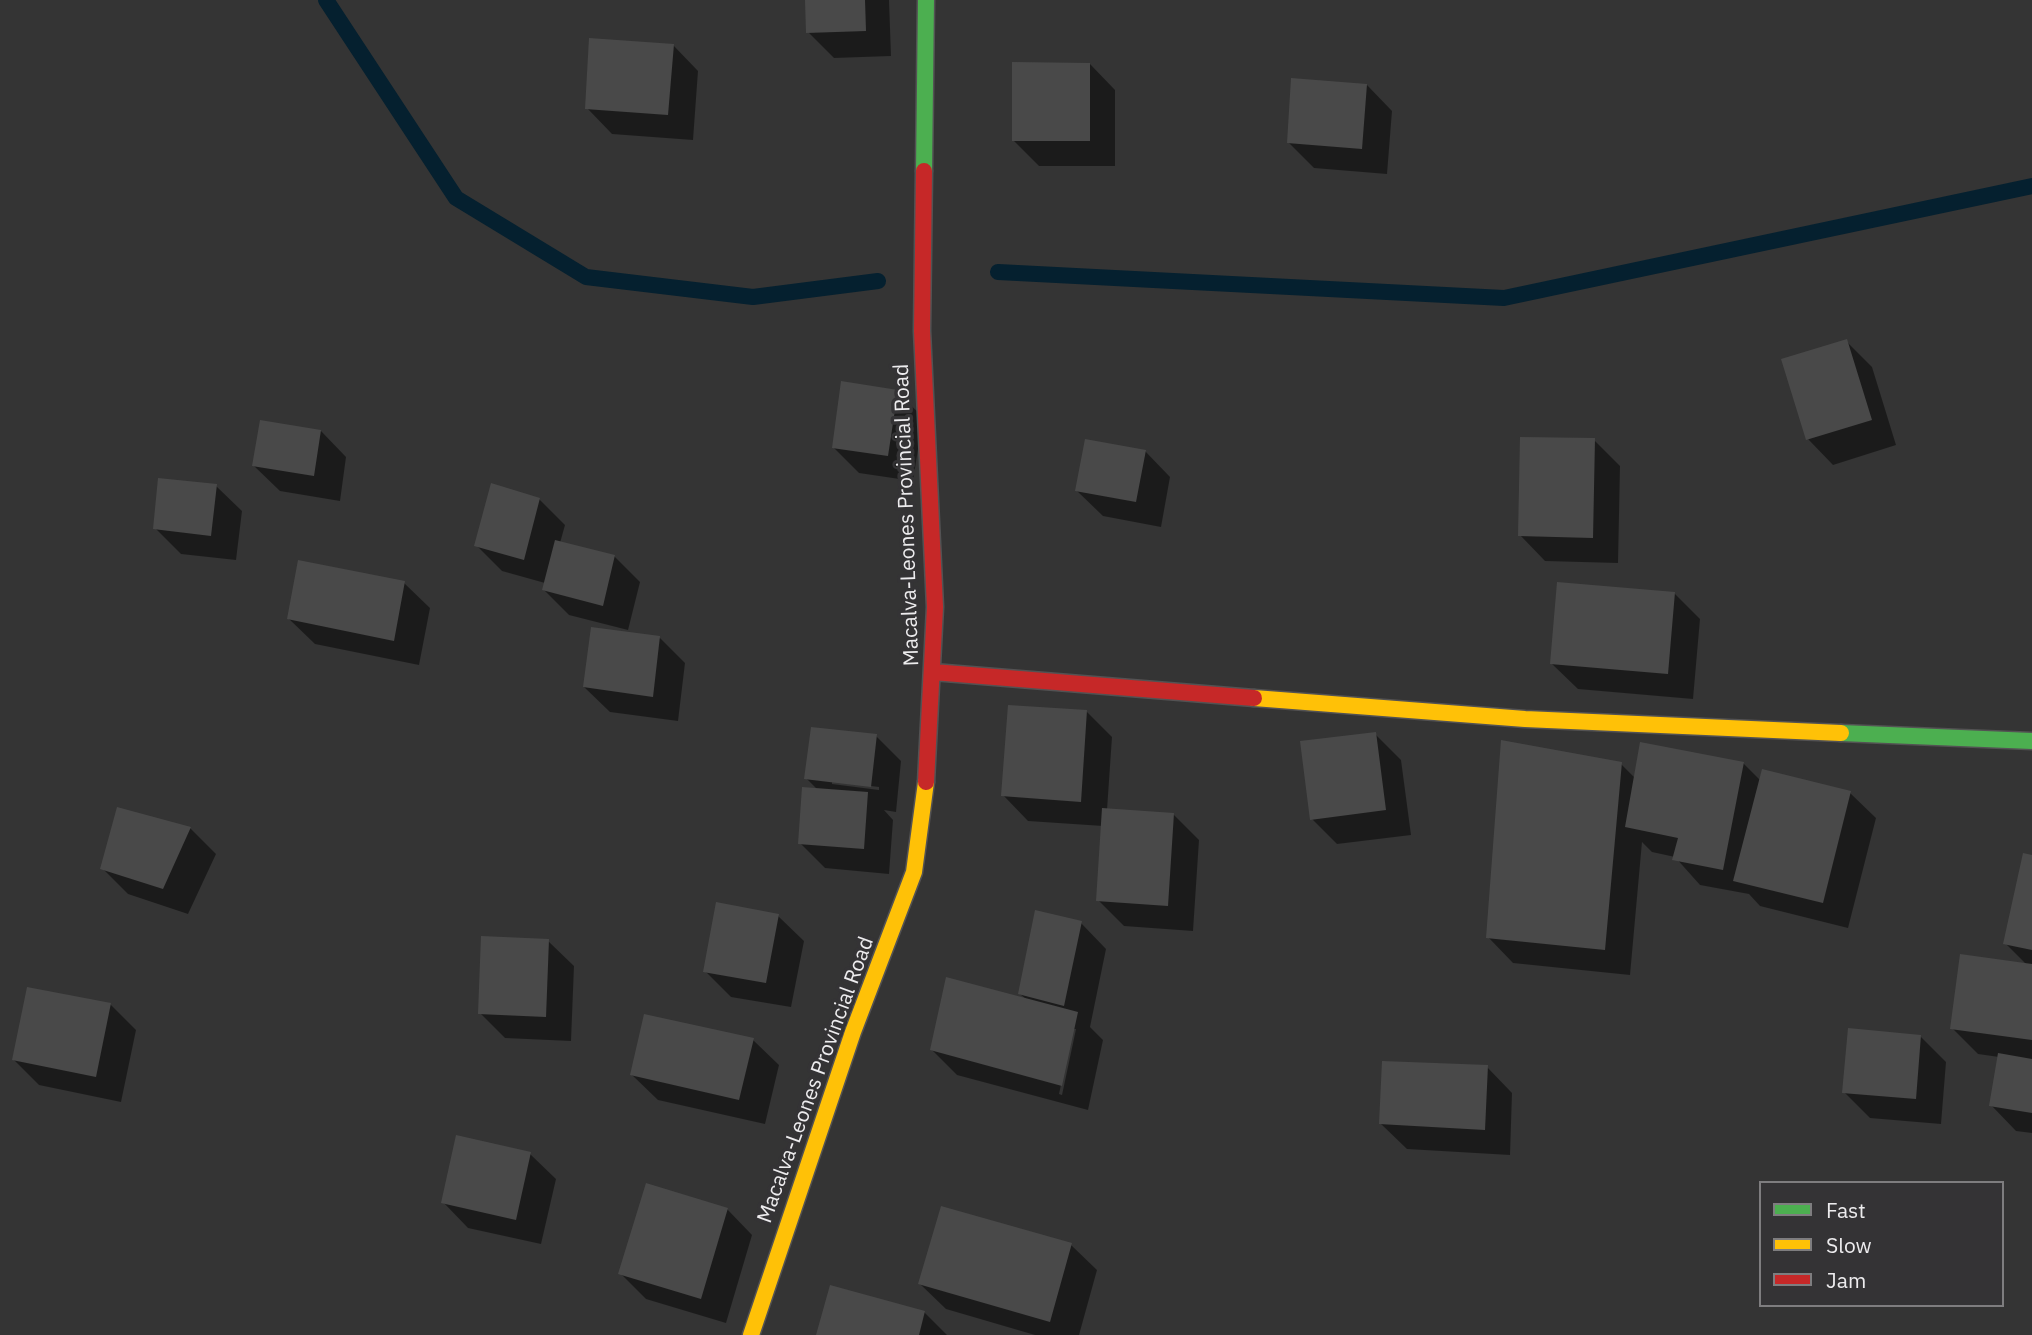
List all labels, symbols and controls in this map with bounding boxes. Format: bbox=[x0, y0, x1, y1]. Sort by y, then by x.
street label: Macalva-Leones Provincial Road bbox=[889, 363, 925, 667]
street label: Macalva-Leones Provincial Road bbox=[752, 934, 880, 1226]
legend bbox=[1759, 1181, 2004, 1307]
text: Fast bbox=[1826, 1196, 1866, 1224]
text: Slow bbox=[1826, 1231, 1872, 1259]
text: Jam bbox=[1826, 1266, 1866, 1294]

